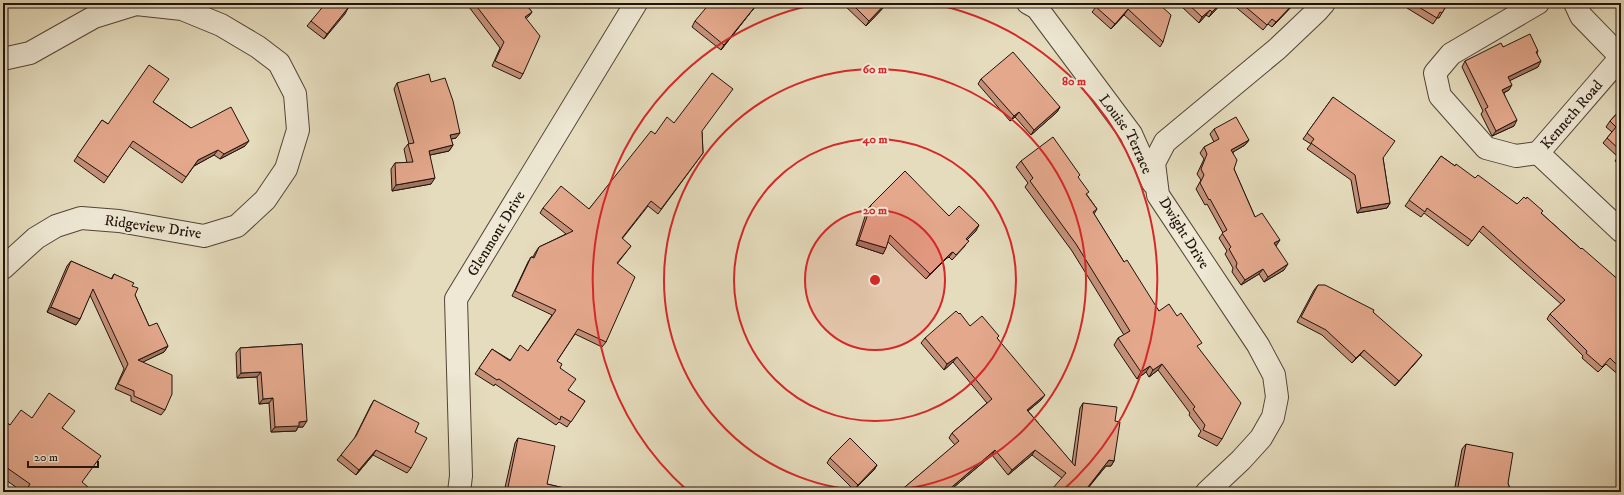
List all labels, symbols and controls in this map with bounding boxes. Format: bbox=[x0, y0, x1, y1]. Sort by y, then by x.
text: 60 m bbox=[863, 62, 887, 77]
text: 80 m bbox=[1062, 74, 1086, 89]
street label: Kenneth Road bbox=[1536, 76, 1607, 153]
street label: Louise Terrace bbox=[1095, 90, 1157, 177]
text: 40 m bbox=[862, 132, 887, 147]
street label: Glenmont Drive bbox=[463, 187, 529, 280]
street label: Dwight Drive bbox=[1154, 194, 1214, 272]
text: 20 m bbox=[863, 203, 887, 218]
street label: Ridgeview Drive bbox=[103, 211, 203, 243]
centre of rings bbox=[868, 273, 882, 287]
scale bar bbox=[28, 443, 98, 469]
text: 20 m bbox=[34, 450, 58, 465]

